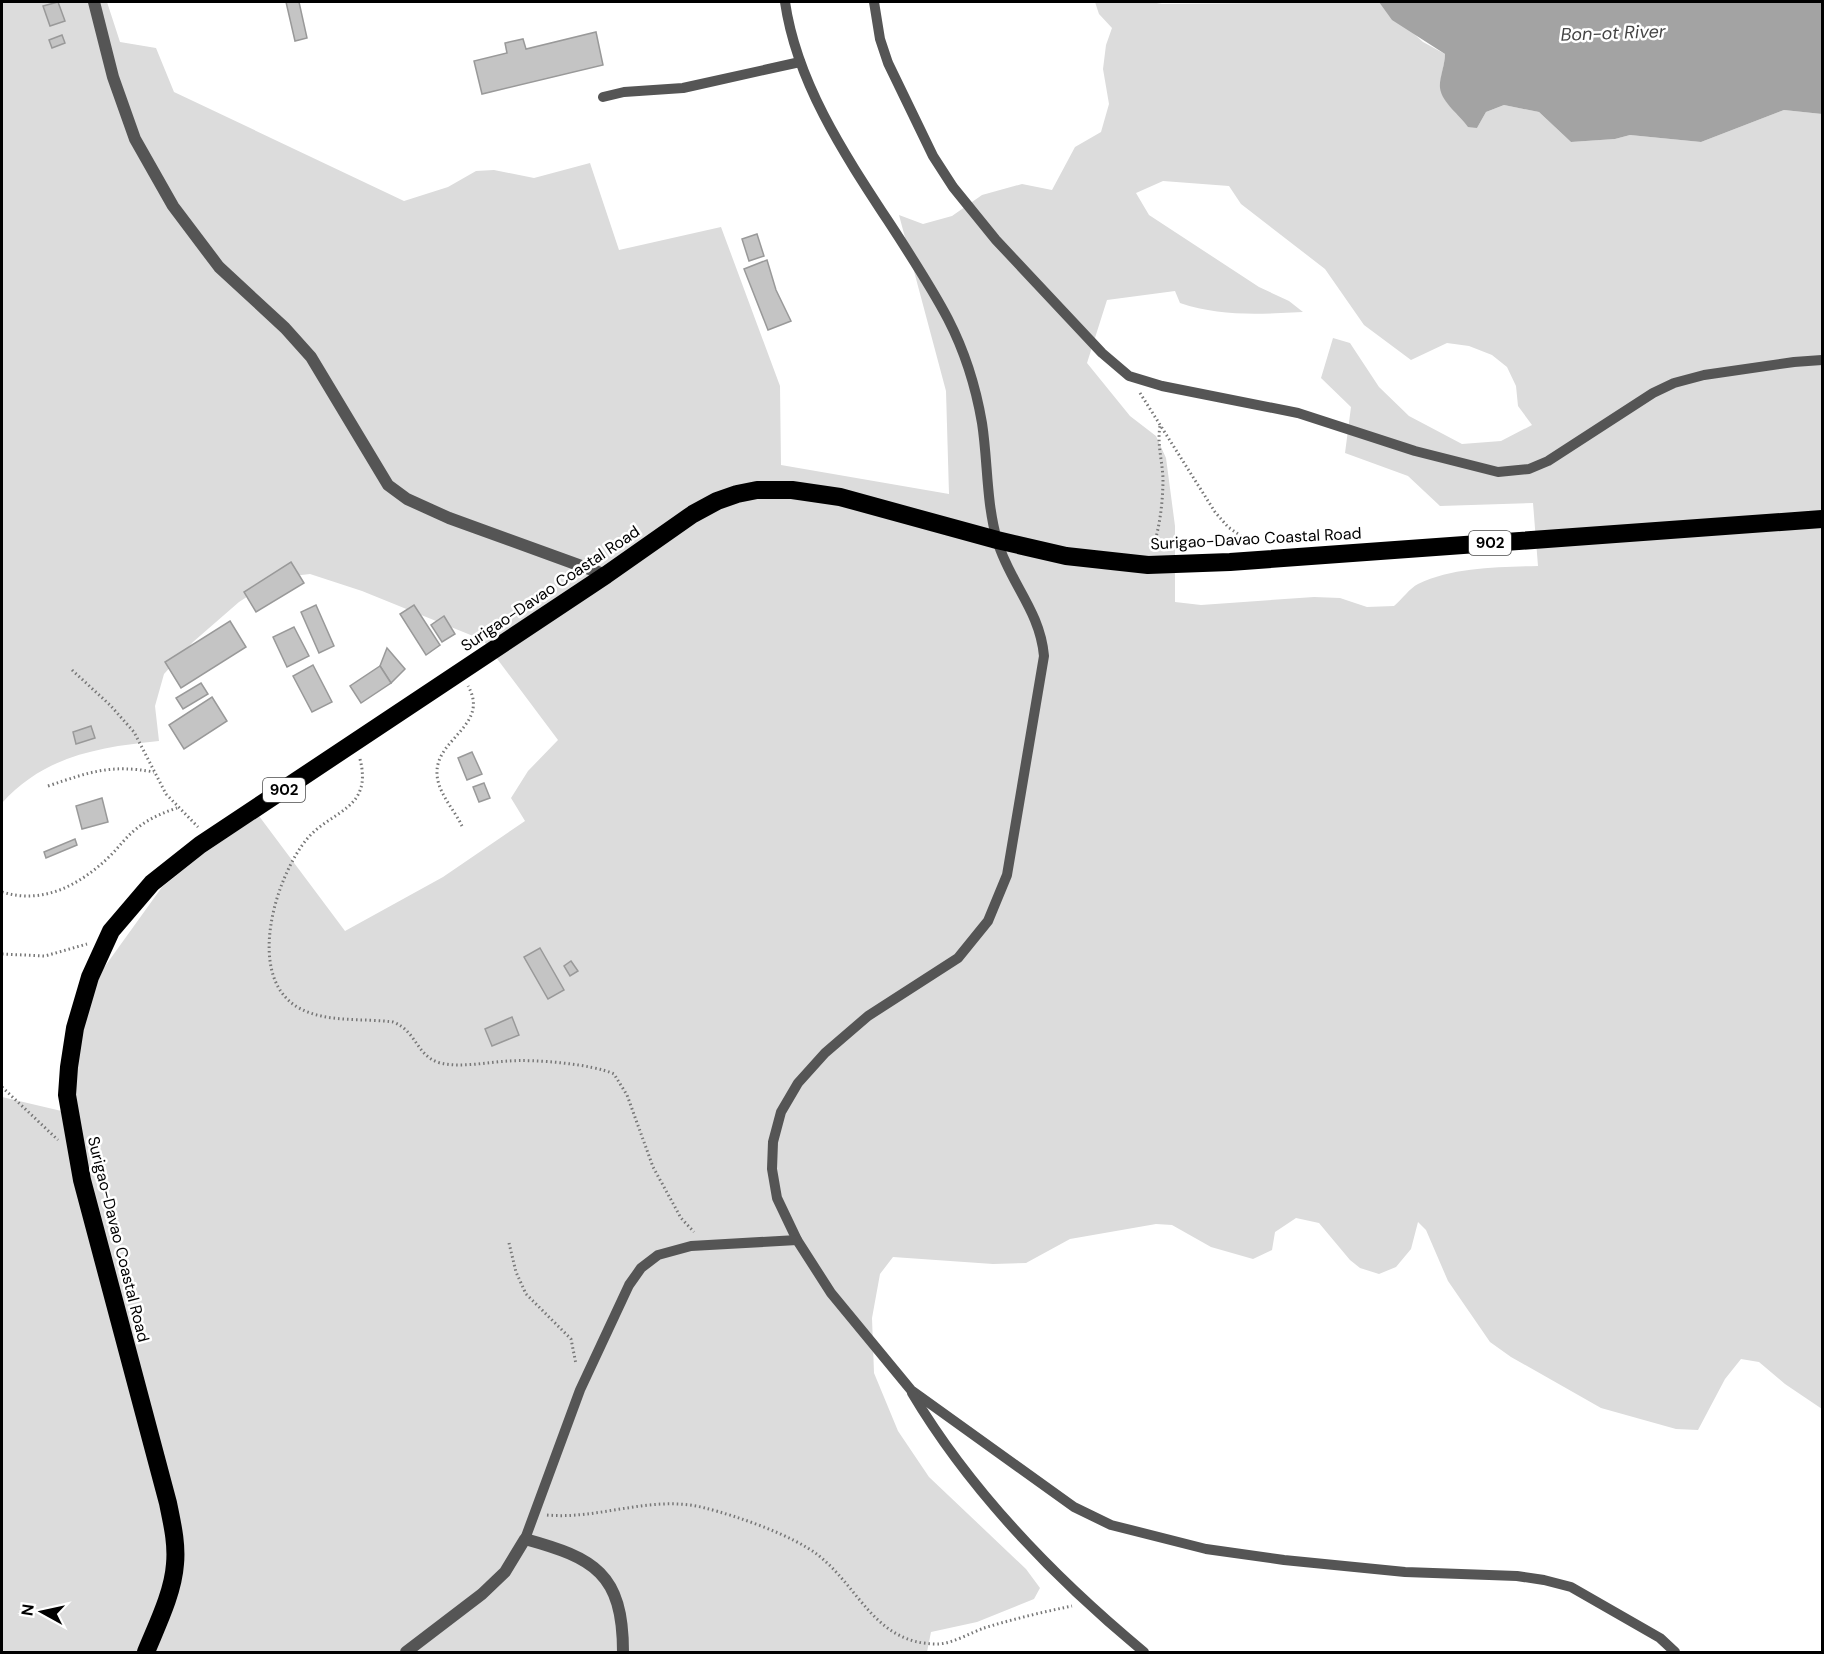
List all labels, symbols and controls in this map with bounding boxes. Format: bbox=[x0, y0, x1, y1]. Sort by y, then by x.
water label: Bon-ot River bbox=[1560, 19, 1667, 47]
street label: Surigao-Davao Coastal Road bbox=[457, 521, 644, 656]
street label: Surigao-Davao Coastal Road bbox=[1150, 522, 1362, 555]
road number: 902 bbox=[1469, 531, 1511, 555]
road number: 902 bbox=[263, 778, 305, 802]
street label: Surigao-Davao Coastal Road bbox=[83, 1134, 154, 1344]
north arrow bbox=[12, 1582, 72, 1642]
text: N bbox=[16, 1603, 39, 1617]

